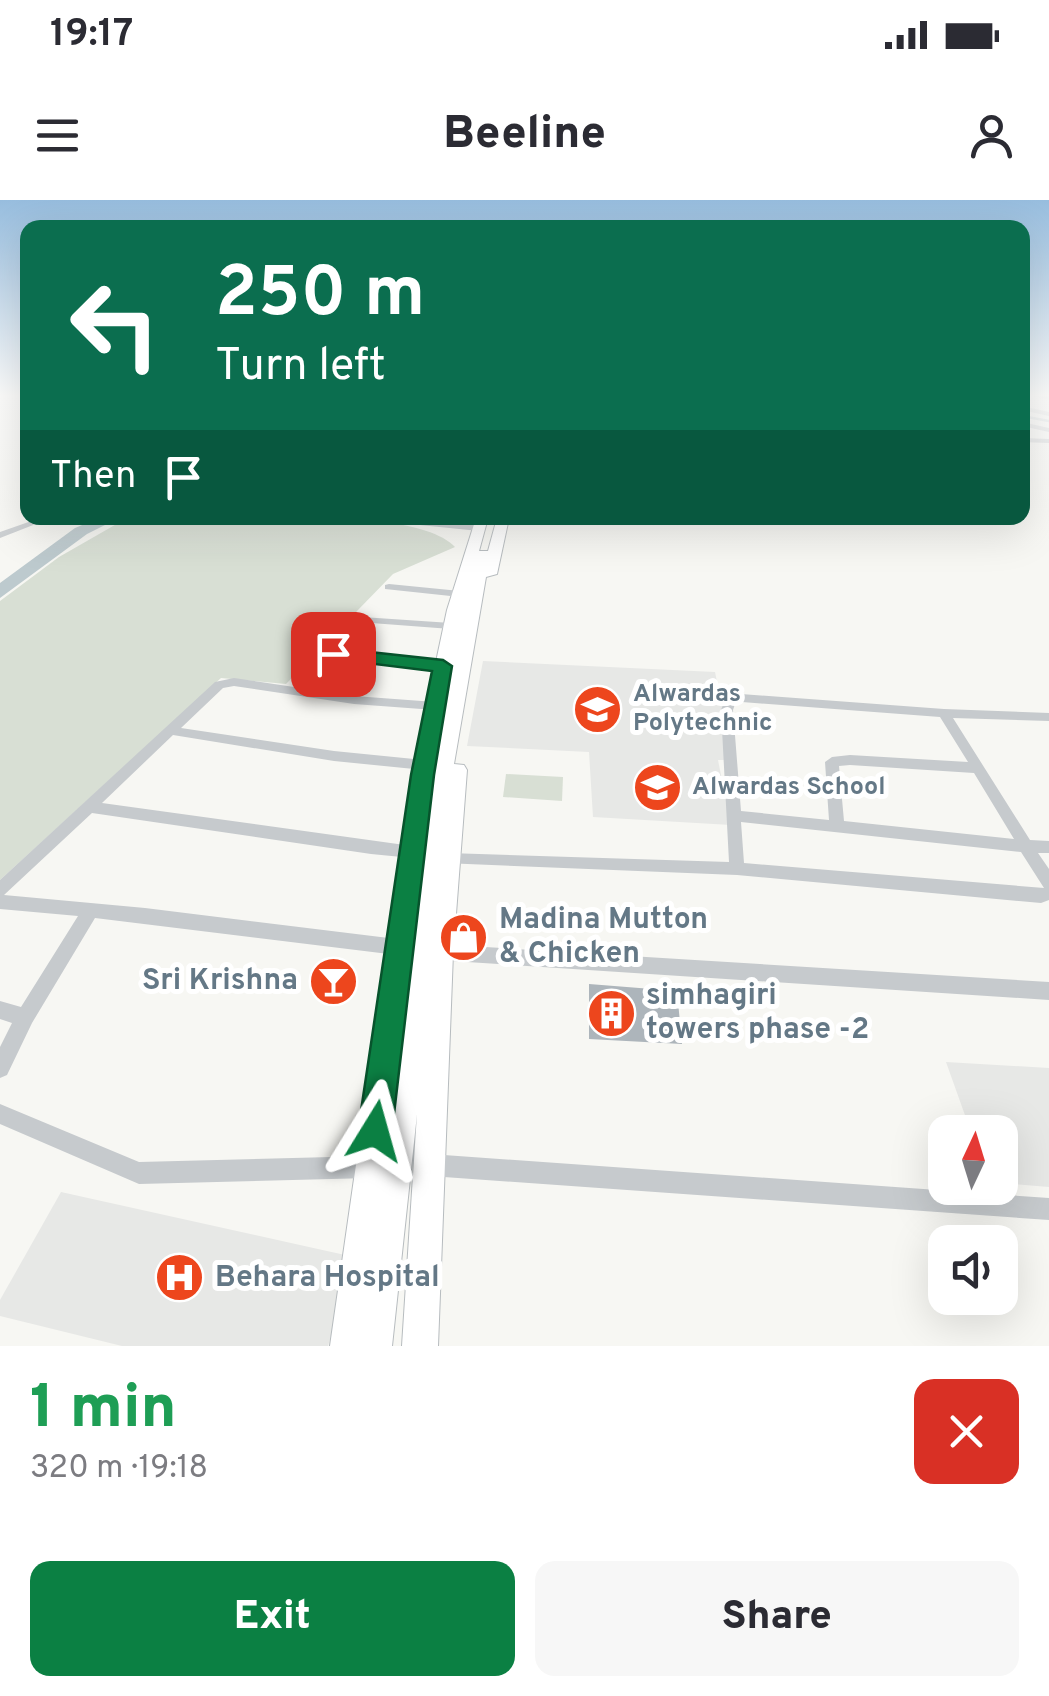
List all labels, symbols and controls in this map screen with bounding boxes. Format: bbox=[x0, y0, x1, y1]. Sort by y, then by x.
text: 19:17 bbox=[50, 11, 133, 60]
text: Beeline bbox=[443, 107, 606, 164]
icon: menu bbox=[30, 108, 85, 163]
icon: person bbox=[964, 108, 1019, 163]
text: 250 m bbox=[215, 252, 425, 341]
icon: left bbox=[50, 260, 180, 390]
text: Turn left bbox=[215, 339, 386, 396]
icon: arrive bbox=[156, 450, 211, 505]
text: Then bbox=[50, 453, 136, 502]
pin bbox=[291, 612, 376, 697]
icon: arrive bbox=[306, 627, 361, 682]
place label: Alwardas Polytechnic bbox=[633, 679, 773, 740]
school or university icon: Alwardas Polytechnic bbox=[572, 683, 624, 735]
school or university icon: Alwardas School bbox=[631, 762, 683, 814]
place label: Alwardas School bbox=[692, 772, 885, 804]
place label: Madina Mutton & Chicken bbox=[499, 902, 708, 973]
shop icon: Madina Mutton & Chicken bbox=[438, 911, 490, 963]
bar icon: Sri Krishna bbox=[307, 955, 359, 1007]
place label: Sri Krishna bbox=[142, 963, 298, 1000]
place label: simhagiri towers phase -2 bbox=[646, 978, 869, 1049]
building icon: simhagiri towers phase -2 bbox=[585, 987, 637, 1039]
position arrow bbox=[323, 1079, 427, 1183]
north arrow bbox=[928, 1115, 1018, 1205]
map controls bbox=[928, 1115, 1018, 1315]
button: sound bbox=[928, 1225, 1018, 1315]
hospital icon: Behara Hospital bbox=[154, 1252, 206, 1304]
place label: Behara Hospital bbox=[215, 1260, 440, 1297]
text: 1 min bbox=[30, 1373, 177, 1449]
button: close bbox=[914, 1379, 1019, 1484]
text: 320 m · 19:18 bbox=[30, 1449, 208, 1489]
button: Exit bbox=[30, 1561, 515, 1676]
button: Share bbox=[535, 1561, 1019, 1676]

